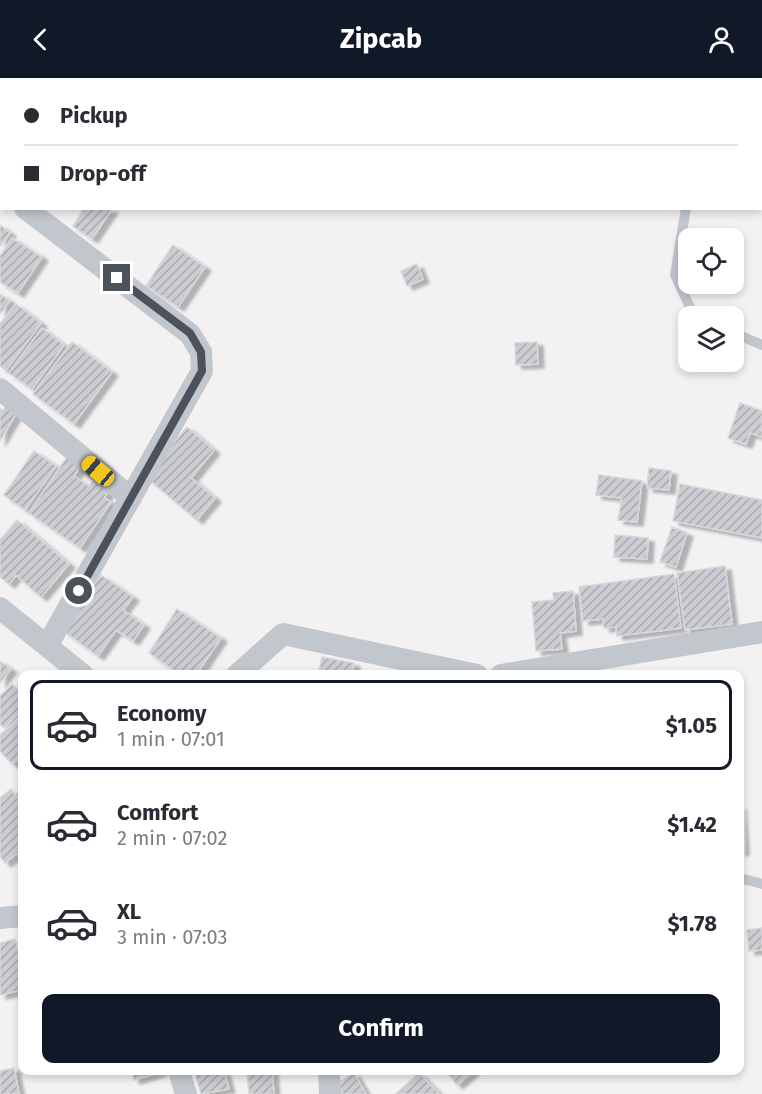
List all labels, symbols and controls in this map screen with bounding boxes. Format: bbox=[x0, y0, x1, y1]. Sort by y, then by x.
icon: back bbox=[24, 23, 57, 56]
text: Zipcab bbox=[340, 23, 422, 55]
icon: person bbox=[705, 23, 738, 56]
text: Pickup bbox=[60, 102, 128, 129]
text: Drop-off bbox=[60, 160, 146, 187]
map controls bbox=[678, 228, 744, 372]
button: locate bbox=[678, 228, 744, 294]
route end bbox=[103, 264, 130, 291]
button: layers bbox=[678, 306, 744, 372]
car bbox=[78, 453, 118, 489]
route start bbox=[65, 577, 92, 604]
icon: car bbox=[45, 698, 99, 752]
text: Economy bbox=[117, 700, 206, 727]
text: $1.05 bbox=[666, 712, 717, 739]
text: 1 min · 07:01 bbox=[117, 727, 225, 751]
icon: car bbox=[45, 797, 99, 851]
text: Comfort bbox=[117, 799, 198, 826]
text: $1.42 bbox=[667, 811, 717, 838]
text: 2 min · 07:02 bbox=[117, 826, 227, 850]
icon: car bbox=[45, 896, 99, 950]
text: XL bbox=[117, 898, 141, 925]
text: $1.78 bbox=[668, 910, 717, 937]
text: 3 min · 07:03 bbox=[117, 925, 228, 949]
button: Confirm bbox=[42, 994, 720, 1063]

